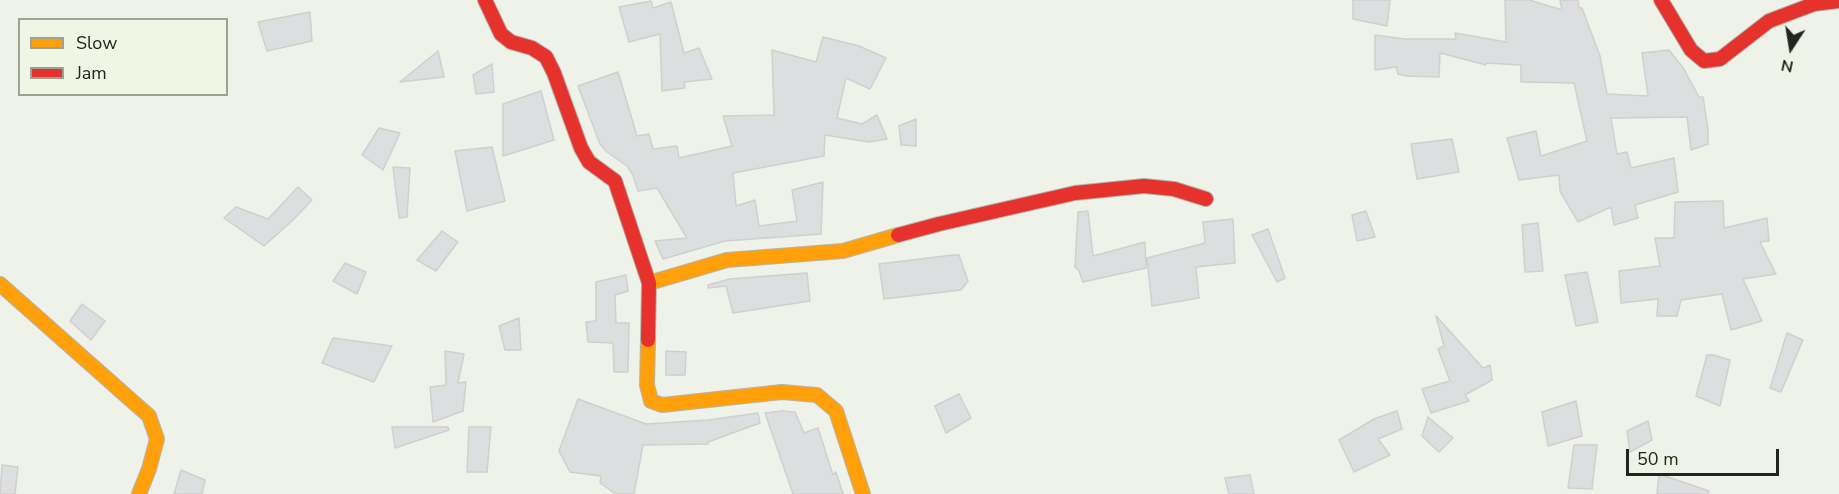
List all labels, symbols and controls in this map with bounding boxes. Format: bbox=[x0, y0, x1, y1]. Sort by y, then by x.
legend bbox=[18, 18, 228, 96]
north arrow bbox=[1761, 18, 1821, 78]
text: Slow bbox=[76, 31, 117, 55]
text: N bbox=[1779, 54, 1795, 78]
text: Jam bbox=[76, 61, 107, 85]
scale bar bbox=[1629, 437, 1782, 475]
text: 50 m bbox=[1637, 447, 1679, 471]

